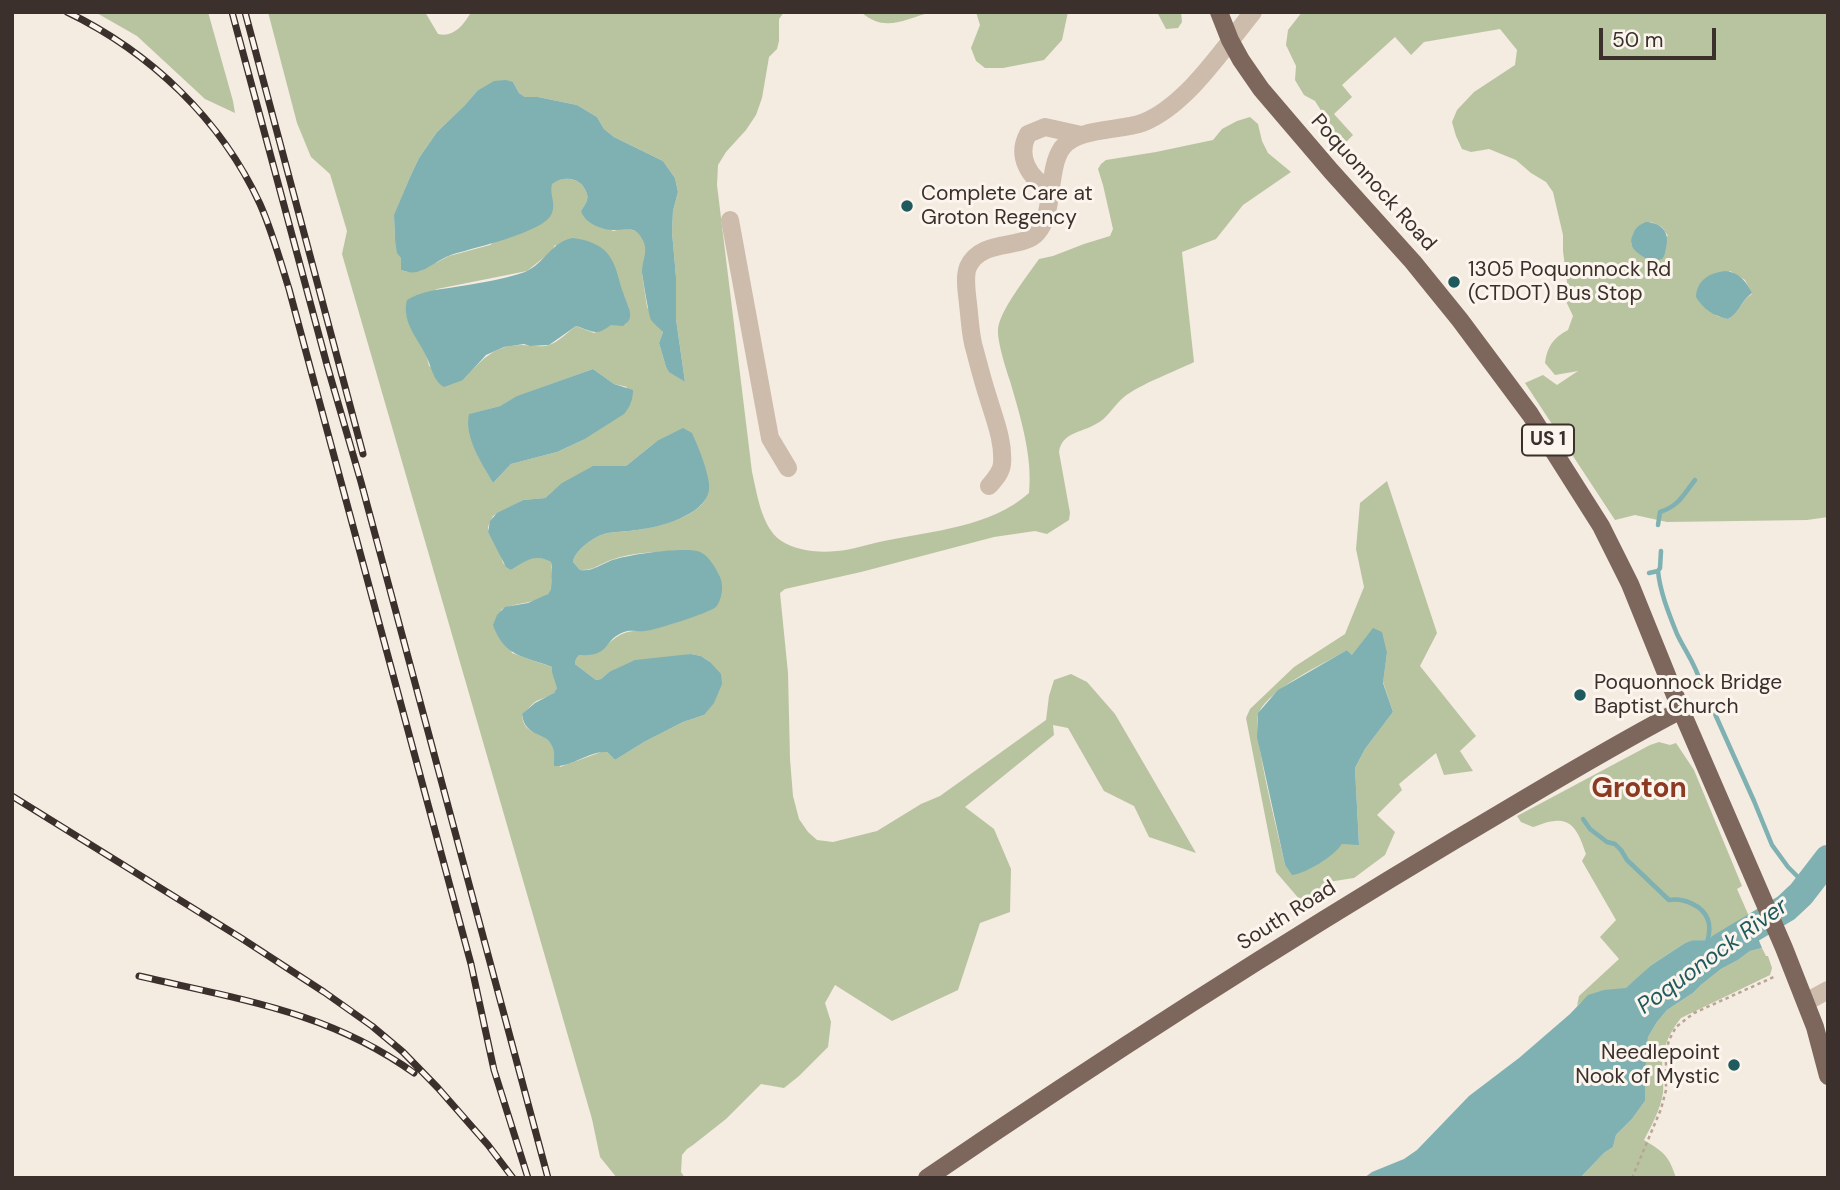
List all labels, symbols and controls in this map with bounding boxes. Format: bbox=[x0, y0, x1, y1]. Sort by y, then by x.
scale bar bbox=[1602, 14, 1719, 58]
text: 50 m bbox=[1612, 26, 1663, 54]
street label: Poquonnock Road bbox=[1305, 109, 1441, 257]
place label: Complete Care at Groton Regency bbox=[921, 181, 1093, 231]
marker: Complete Care at Groton Regency bbox=[899, 198, 915, 214]
place label: 1305 Poquonnock Rd (CTDOT) Bus Stop bbox=[1468, 257, 1671, 307]
marker: 1305 Poquonnock Rd (CTDOT) Bus Stop bbox=[1446, 274, 1462, 290]
road number: US 1 bbox=[1522, 424, 1574, 456]
place label: Poquonnock Bridge Baptist Church bbox=[1594, 670, 1782, 720]
marker: Poquonnock Bridge Baptist Church bbox=[1572, 687, 1588, 703]
district label: Groton bbox=[1591, 773, 1687, 807]
street label: South Road bbox=[1233, 876, 1341, 956]
water label: Poquonock River bbox=[1632, 893, 1794, 1021]
place label: Needlepoint Nook of Mystic bbox=[1575, 1040, 1720, 1090]
marker: Needlepoint Nook of Mystic bbox=[1726, 1057, 1742, 1073]

